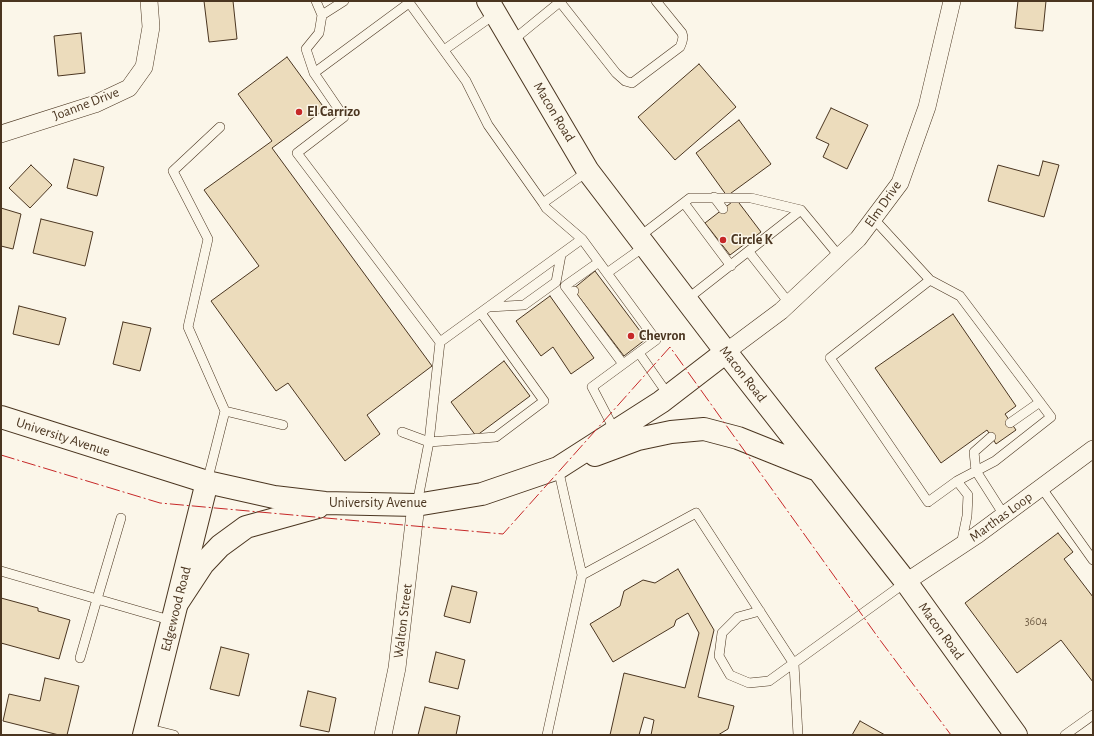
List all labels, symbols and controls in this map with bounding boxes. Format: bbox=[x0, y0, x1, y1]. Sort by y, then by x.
street label: Macon Road bbox=[530, 79, 578, 145]
street label: Joanne Drive bbox=[51, 84, 121, 124]
place label: El Carrizo bbox=[307, 104, 360, 120]
marker: El Carrizo bbox=[294, 107, 304, 117]
street label: Elm Drive bbox=[861, 178, 905, 230]
place label: Circle K bbox=[731, 232, 773, 248]
marker: Circle K bbox=[718, 235, 728, 245]
place label: Chevron bbox=[639, 328, 686, 344]
marker: Chevron bbox=[626, 331, 636, 341]
street label: Macon Road bbox=[716, 342, 770, 406]
street label: University Avenue bbox=[14, 414, 112, 460]
street label: Marthas Loop bbox=[966, 488, 1036, 546]
street label: University Avenue bbox=[329, 495, 427, 511]
street label: Edgewood Road bbox=[157, 565, 195, 653]
street label: Walton Street bbox=[390, 583, 416, 659]
street label: Macon Road bbox=[915, 599, 967, 663]
house number: 3604 bbox=[1025, 614, 1047, 628]

